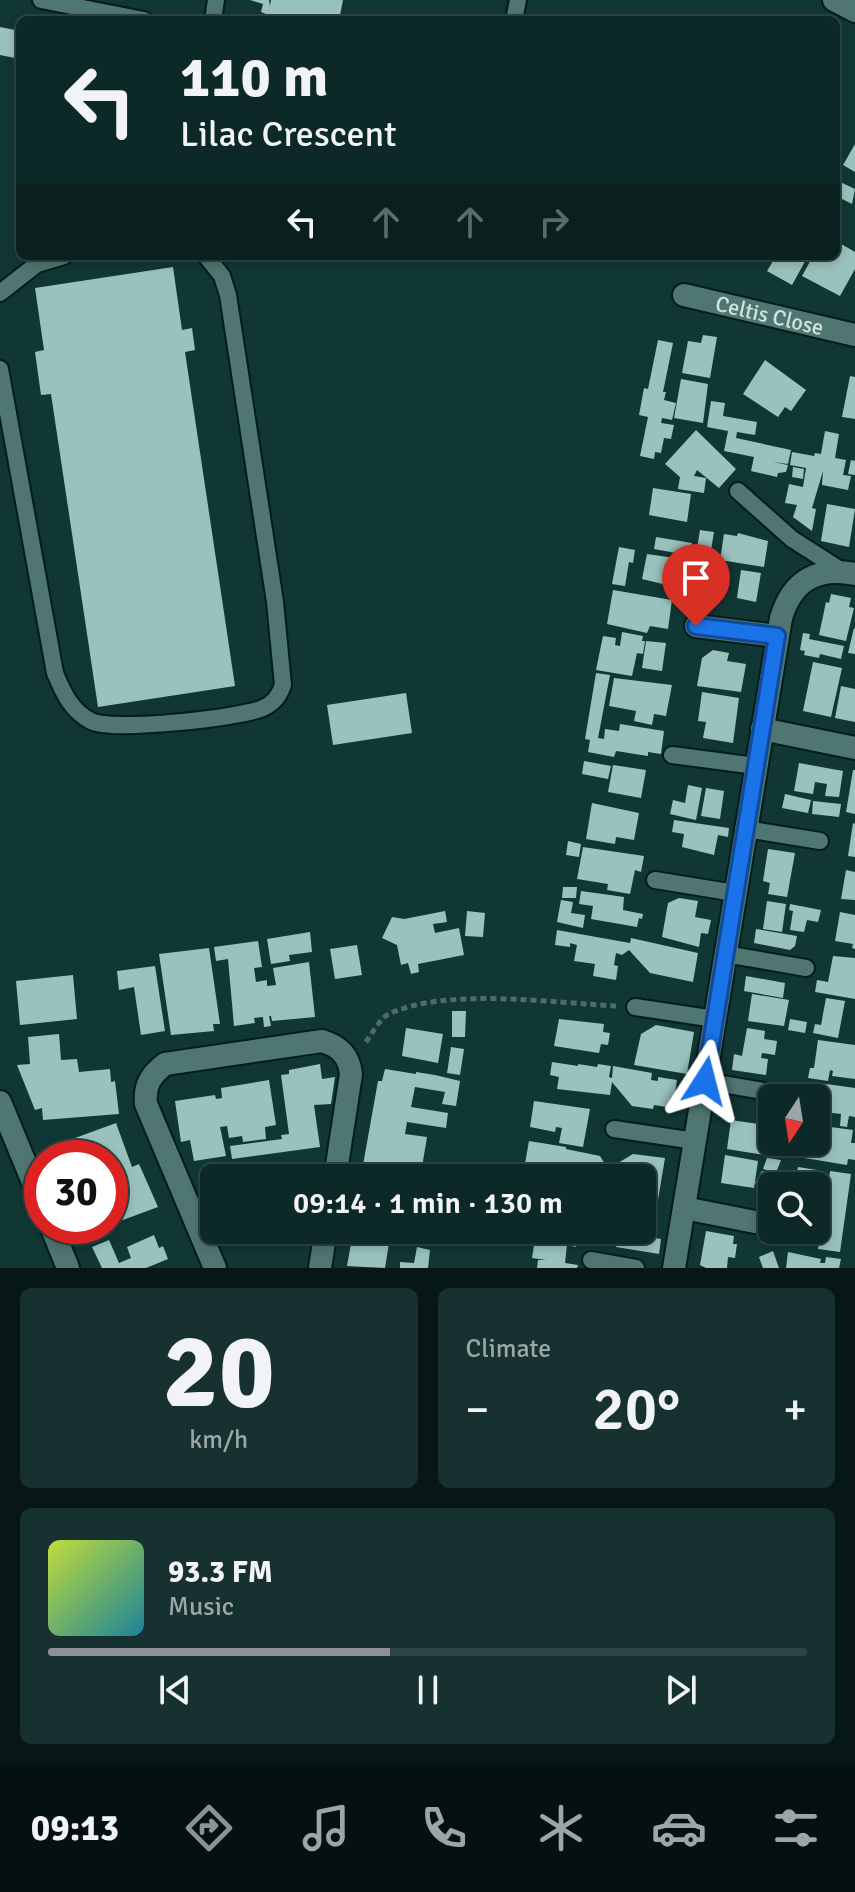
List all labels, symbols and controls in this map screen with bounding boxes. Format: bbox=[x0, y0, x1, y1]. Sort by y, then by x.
text: 110 m bbox=[180, 43, 328, 112]
icon: left bbox=[48, 48, 152, 152]
text: Lilac Crescent bbox=[180, 112, 397, 157]
icon: left bbox=[280, 200, 324, 244]
icon: ahead bbox=[364, 200, 408, 244]
icon: ahead bbox=[448, 200, 492, 244]
icon: right bbox=[532, 200, 576, 244]
street label: Celtis Close bbox=[713, 289, 826, 341]
pin bbox=[662, 544, 730, 626]
icon: arrive bbox=[674, 556, 718, 600]
position arrow bbox=[663, 1039, 747, 1123]
north arrow bbox=[758, 1084, 830, 1156]
map controls bbox=[758, 1084, 830, 1244]
speed limit sign: 30 bbox=[24, 1140, 128, 1244]
button: search bbox=[758, 1172, 830, 1244]
text: 09:14 · 1 min · 130 m bbox=[293, 1185, 563, 1222]
text: 20 bbox=[163, 1308, 275, 1436]
text: Climate bbox=[466, 1333, 551, 1365]
text: 20° bbox=[592, 1373, 680, 1447]
text: − bbox=[466, 1383, 489, 1437]
text: + bbox=[783, 1383, 807, 1437]
text: km/h bbox=[189, 1424, 248, 1456]
text: 93.3 FM bbox=[168, 1554, 273, 1591]
text: Music bbox=[168, 1591, 234, 1623]
icon: previous bbox=[153, 1668, 197, 1712]
icon: pause bbox=[406, 1668, 450, 1712]
icon: next bbox=[659, 1668, 703, 1712]
icon: directions bbox=[181, 1800, 237, 1856]
icon: music bbox=[298, 1800, 354, 1856]
icon: phone bbox=[416, 1800, 472, 1856]
icon: climate bbox=[533, 1800, 589, 1856]
icon: car bbox=[651, 1800, 707, 1856]
icon: filters bbox=[768, 1800, 824, 1856]
text: 09:13 bbox=[31, 1806, 119, 1851]

